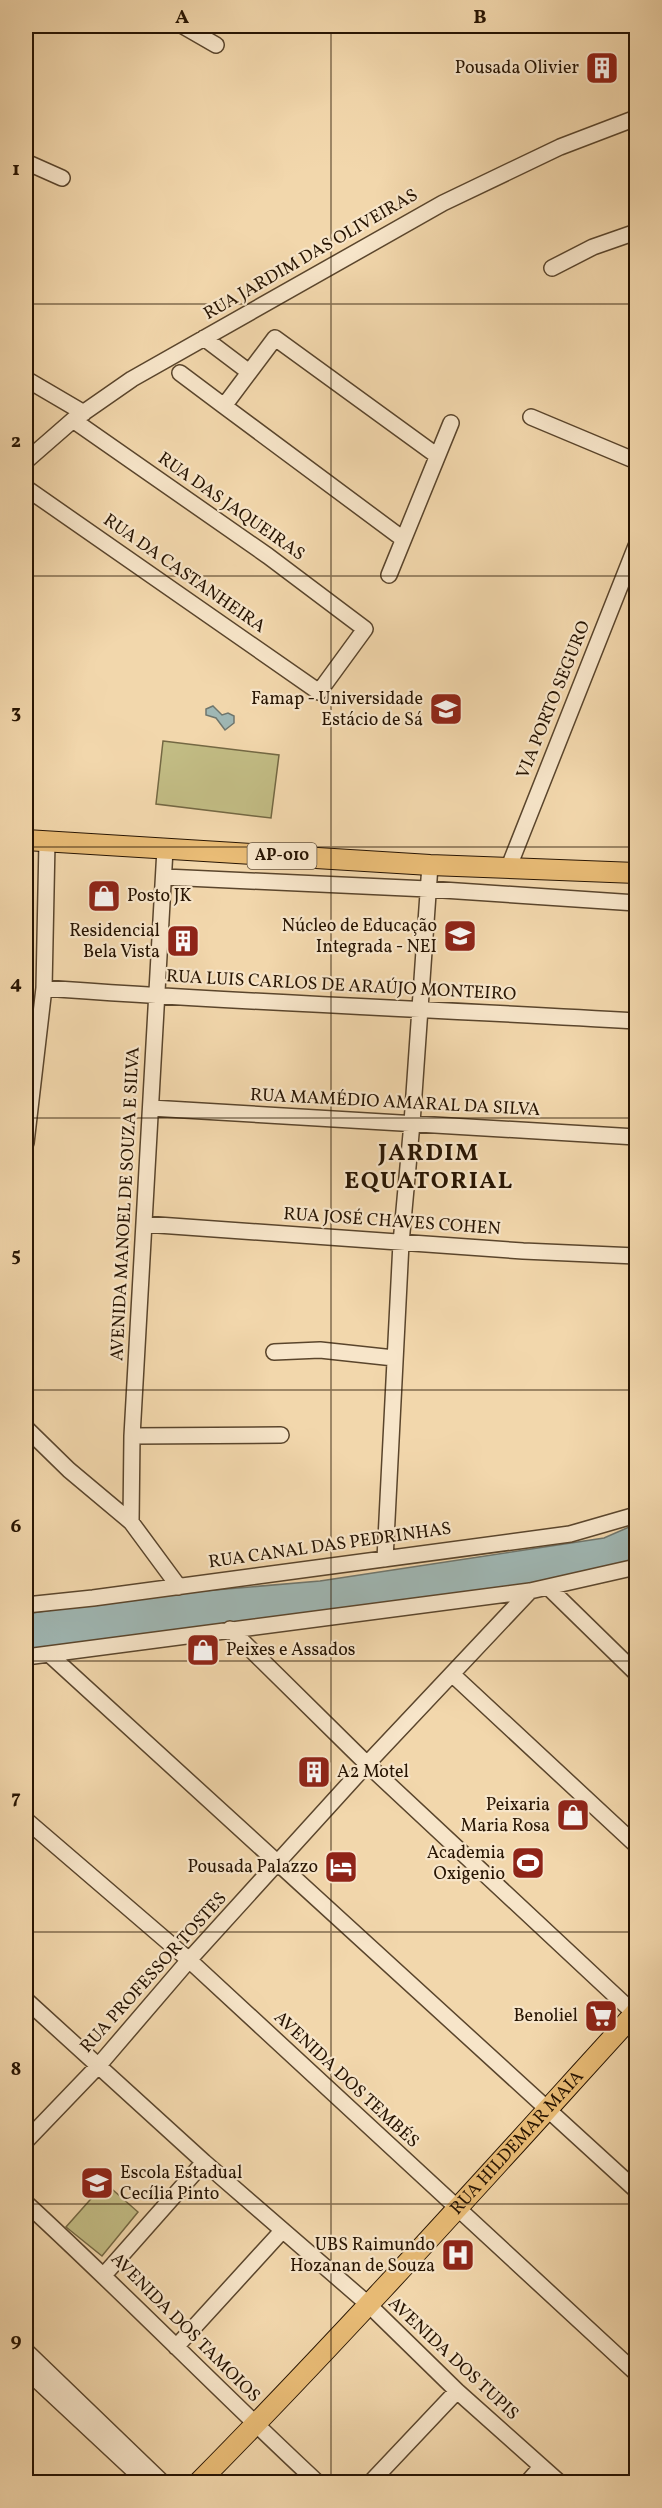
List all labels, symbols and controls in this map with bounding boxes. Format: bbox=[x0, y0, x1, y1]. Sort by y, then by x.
text: A bbox=[175, 4, 189, 32]
text: B bbox=[473, 4, 487, 32]
building icon: Pousada Olivier bbox=[584, 50, 620, 86]
place label: Pousada Olivier bbox=[455, 56, 579, 81]
text: 1 bbox=[12, 156, 20, 184]
street label: RUA JARDIM DAS OLIVEIRAS bbox=[199, 183, 423, 327]
text: 2 bbox=[11, 428, 21, 456]
street label: RUA DAS JAQUEIRAS bbox=[152, 447, 310, 567]
street label: RUA DA CASTANHEIRA bbox=[98, 508, 271, 640]
street label: VIA PORTO SEGURO bbox=[511, 617, 597, 783]
place label: Famap - Universidade Estácio de Sá bbox=[251, 687, 423, 733]
school or university icon: Famap - Universidade Estácio de Sá bbox=[428, 691, 464, 727]
text: 3 bbox=[11, 699, 21, 727]
road number: AP-010 bbox=[248, 843, 316, 869]
shop icon: Posto JK bbox=[86, 878, 122, 914]
place label: Posto JK bbox=[127, 884, 192, 909]
place label: Núcleo de Educação Integrada - NEI bbox=[282, 914, 437, 960]
school or university icon: Núcleo de Educação Integrada - NEI bbox=[442, 918, 478, 954]
place label: Residencial Bela Vista bbox=[69, 919, 160, 965]
building icon: Residencial Bela Vista bbox=[165, 923, 201, 959]
street label: RUA LUIS CARLOS DE ARAÚJO MONTEIRO bbox=[165, 964, 517, 1008]
text: 4 bbox=[10, 970, 22, 998]
street label: AVENIDA MANOEL DE SOUZA E SILVA bbox=[105, 1046, 147, 1362]
street label: RUA MAMÉDIO AMARAL DA SILVA bbox=[249, 1083, 541, 1123]
district label: JARDIM EQUATORIAL bbox=[344, 1137, 514, 1199]
street label: RUA JOSÉ CHAVES COHEN bbox=[283, 1202, 501, 1242]
text: 5 bbox=[11, 1242, 21, 1270]
text: 6 bbox=[11, 1513, 22, 1541]
street label: RUA CANAL DAS PEDRINHAS bbox=[207, 1517, 453, 1575]
shop icon: Peixes e Assados bbox=[185, 1632, 221, 1668]
place label: Peixes e Assados bbox=[226, 1638, 356, 1663]
building icon: A2 Motel bbox=[296, 1754, 332, 1790]
place label: A2 Motel bbox=[337, 1760, 409, 1785]
text: 7 bbox=[11, 1784, 21, 1812]
place label: Peixaria Maria Rosa bbox=[461, 1793, 550, 1839]
shop icon: Peixaria Maria Rosa bbox=[555, 1797, 591, 1833]
place label: Academia Oxigenio bbox=[427, 1841, 505, 1887]
sports icon: Academia Oxigenio bbox=[510, 1845, 546, 1881]
hotel icon: Pousada Palazzo bbox=[323, 1849, 359, 1885]
place label: Pousada Palazzo bbox=[187, 1855, 318, 1880]
street label: RUA PROFESSOR TOSTES bbox=[75, 1887, 233, 2059]
supermarket icon: Benoliel bbox=[583, 1998, 619, 2034]
place label: Benoliel bbox=[513, 2004, 578, 2029]
street label: AVENIDA DOS TEMBÉS bbox=[268, 2006, 424, 2154]
text: 8 bbox=[11, 2056, 21, 2084]
street label: RUA HILDEMAR MAIA bbox=[445, 2065, 590, 2221]
place label: Escola Estadual Cecília Pinto bbox=[120, 2161, 242, 2207]
school or university icon: Escola Estadual Cecília Pinto bbox=[79, 2165, 115, 2201]
place label: UBS Raimundo Hozanan de Souza bbox=[290, 2233, 435, 2279]
hospital icon: UBS Raimundo Hozanan de Souza bbox=[440, 2237, 476, 2273]
street label: AVENIDA DOS TAMOIOS bbox=[105, 2248, 265, 2408]
street label: AVENIDA DOS TUPIS bbox=[382, 2292, 524, 2426]
text: 9 bbox=[10, 2327, 22, 2355]

